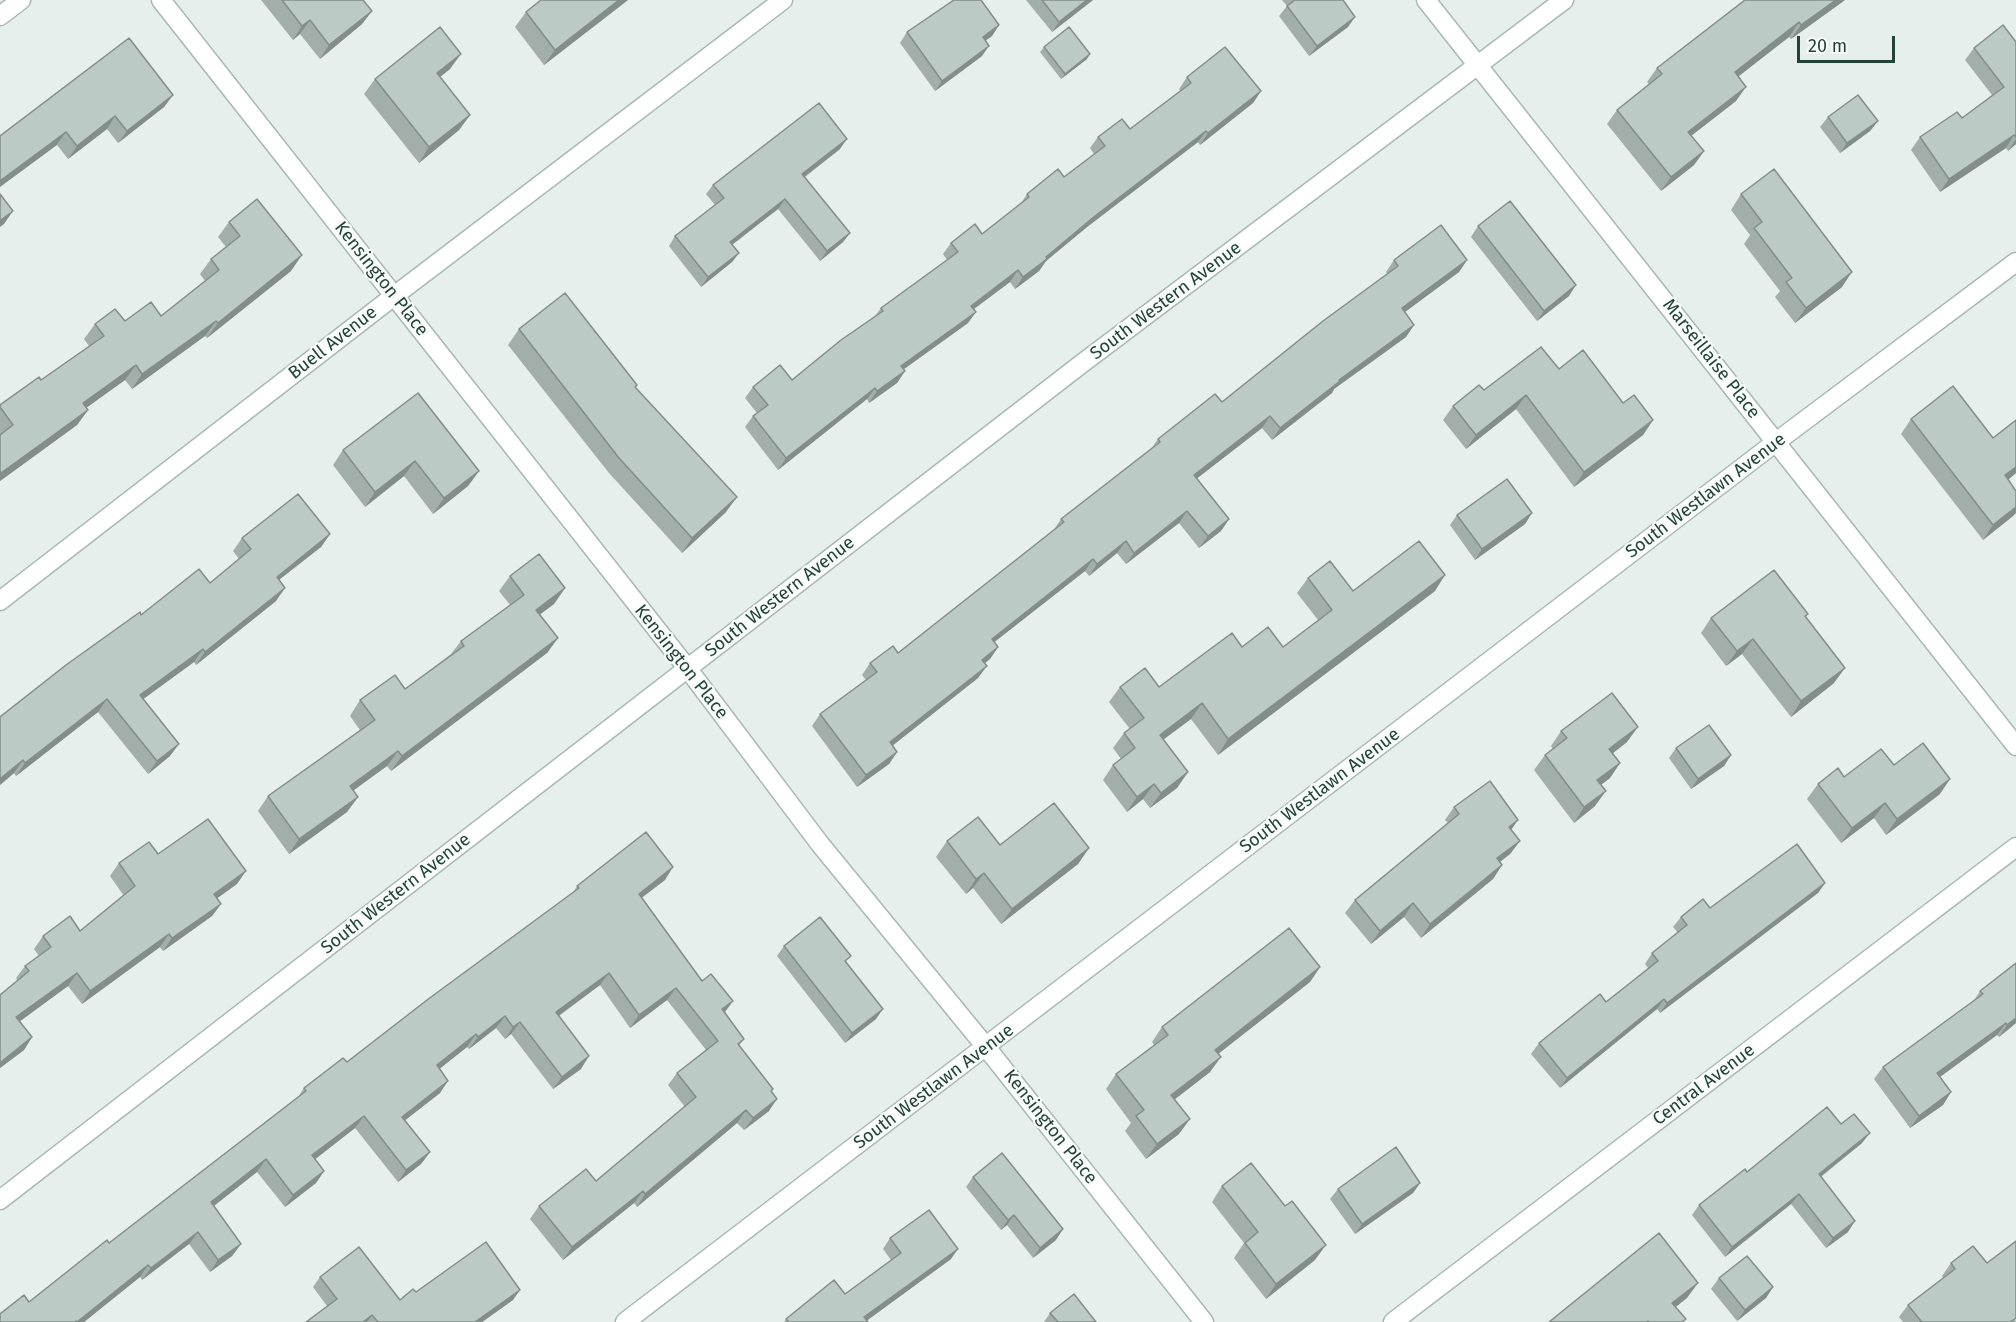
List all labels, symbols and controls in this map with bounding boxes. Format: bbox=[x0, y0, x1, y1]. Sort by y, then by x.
scale bar bbox=[1800, 24, 1898, 62]
text: 20 m bbox=[1808, 35, 1847, 57]
street label: Kensington Place bbox=[330, 217, 432, 341]
street label: South Western Avenue bbox=[1086, 237, 1246, 365]
street label: Marseillaise Place bbox=[1658, 295, 1764, 423]
street label: Buell Avenue bbox=[284, 302, 382, 384]
street label: South Westlawn Avenue bbox=[1622, 429, 1790, 563]
street label: South Western Avenue bbox=[701, 532, 859, 662]
street label: Kensington Place bbox=[630, 600, 732, 724]
street label: South Westlawn Avenue bbox=[1236, 724, 1404, 858]
street label: South Western Avenue bbox=[317, 829, 475, 959]
street label: South Westlawn Avenue bbox=[850, 1020, 1018, 1154]
street label: Central Avenue bbox=[1649, 1040, 1759, 1130]
street label: Kensington Place bbox=[999, 1065, 1101, 1189]

